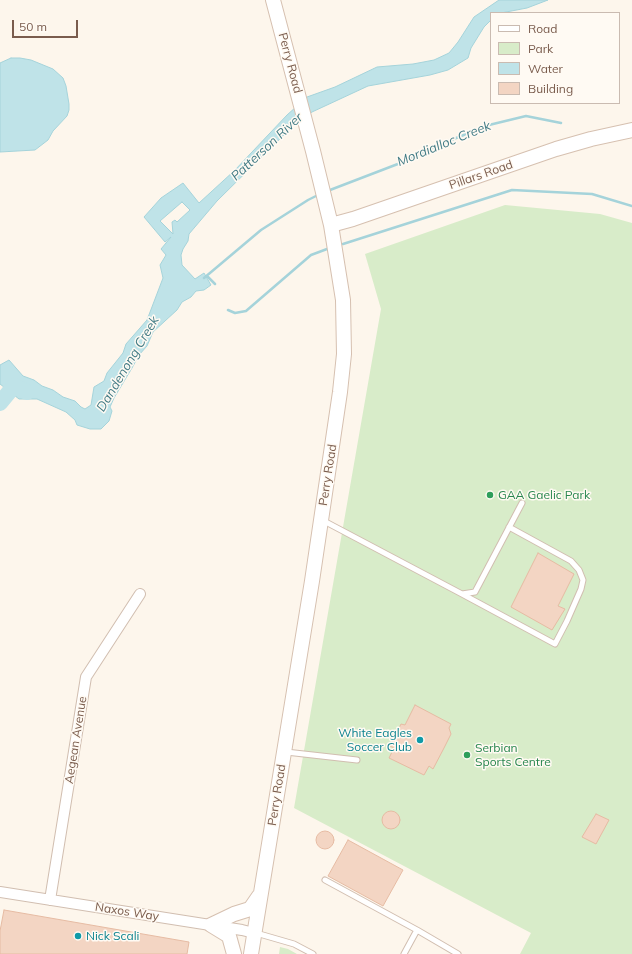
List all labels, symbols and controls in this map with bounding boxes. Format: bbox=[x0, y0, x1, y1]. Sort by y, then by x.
scale bar bbox=[14, 12, 80, 38]
legend bbox=[490, 12, 620, 104]
text: 50 m bbox=[19, 19, 47, 34]
text: Road bbox=[528, 21, 557, 36]
street label: Perry Road bbox=[275, 31, 305, 95]
text: Park bbox=[528, 41, 553, 56]
text: Water bbox=[528, 61, 563, 76]
text: Building bbox=[528, 81, 573, 96]
water label: Patterson River bbox=[228, 110, 306, 184]
water label: Mordialloc Creek bbox=[395, 118, 493, 170]
street label: Pillars Road bbox=[447, 157, 515, 193]
water label: Dandenong Creek bbox=[93, 314, 163, 414]
street label: Perry Road bbox=[316, 443, 340, 507]
place label: GAA Gaelic Park bbox=[498, 488, 590, 502]
marker: GAA Gaelic Park bbox=[485, 490, 495, 500]
street label: Aegean Avenue bbox=[62, 695, 90, 785]
place label: White Eagles Soccer Club bbox=[338, 726, 412, 754]
marker: White Eagles Soccer Club bbox=[415, 735, 425, 745]
place label: Serbian Sports Centre bbox=[475, 741, 551, 769]
marker: Serbian Sports Centre bbox=[462, 750, 472, 760]
street label: Perry Road bbox=[265, 763, 289, 827]
street label: Naxos Way bbox=[94, 900, 160, 924]
place label: Nick Scali bbox=[86, 929, 139, 943]
marker: Nick Scali bbox=[73, 931, 83, 941]

